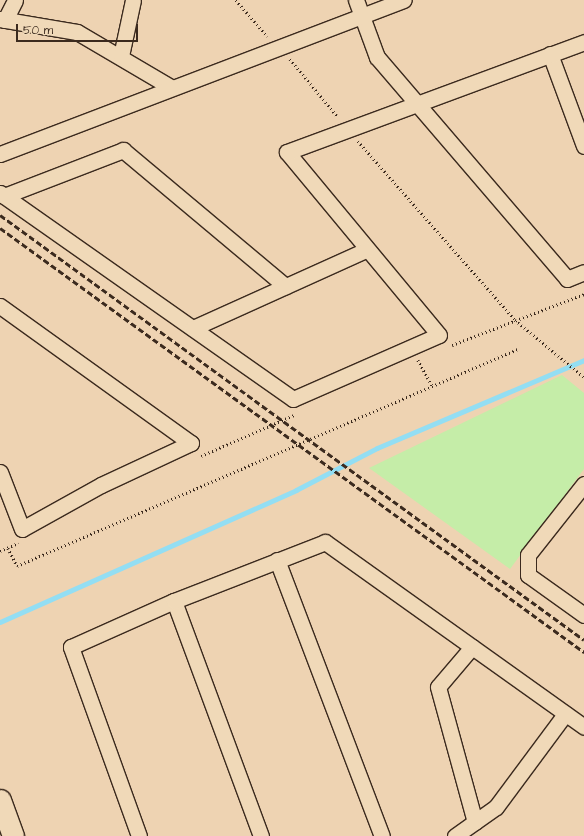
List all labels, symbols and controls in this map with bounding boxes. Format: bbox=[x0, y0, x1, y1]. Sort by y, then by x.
scale bar bbox=[18, 16, 140, 42]
text: 50 m bbox=[23, 22, 53, 39]

